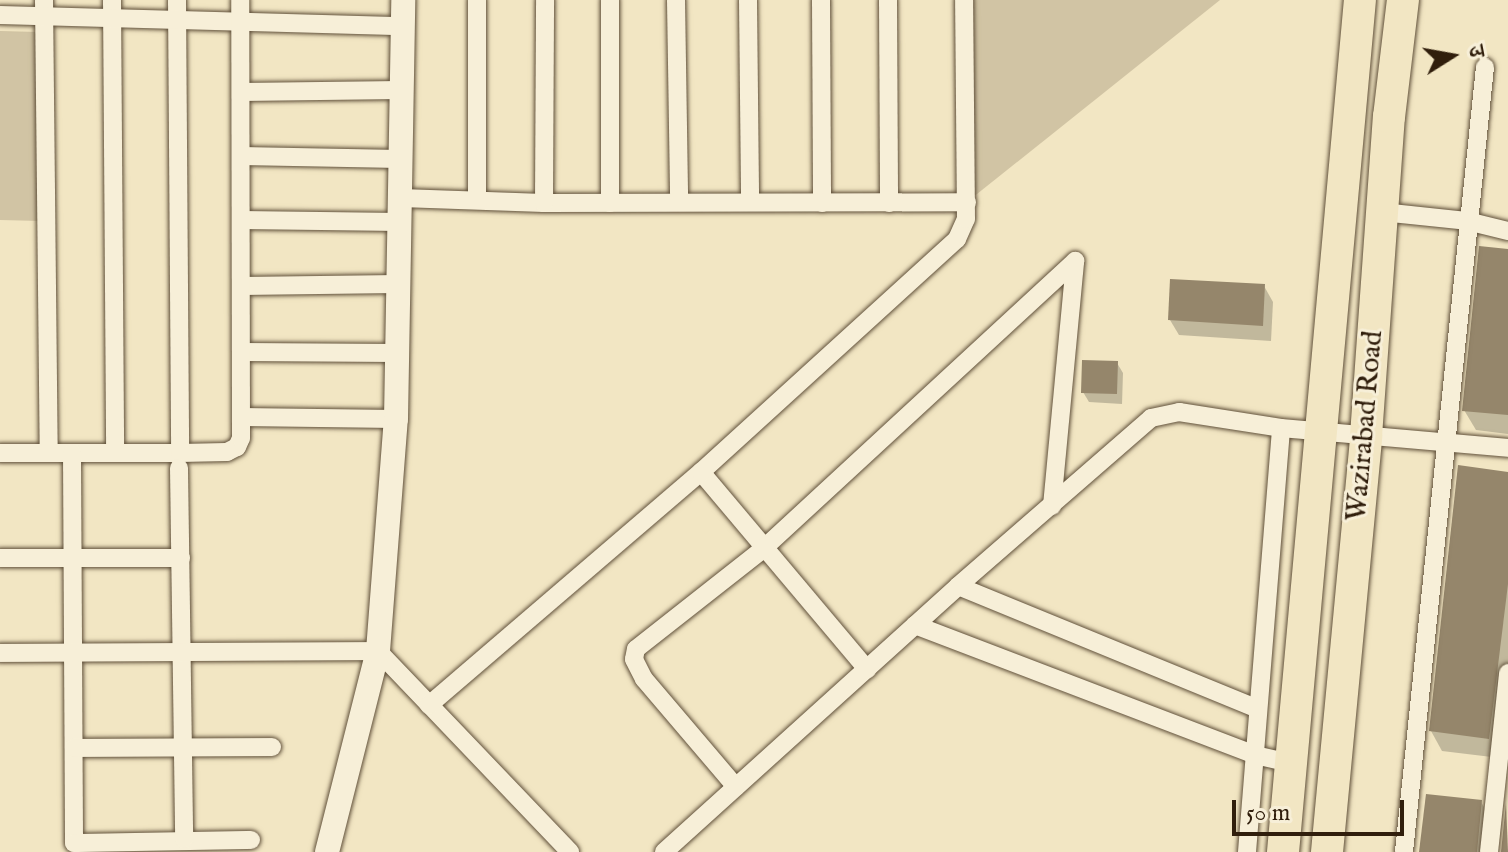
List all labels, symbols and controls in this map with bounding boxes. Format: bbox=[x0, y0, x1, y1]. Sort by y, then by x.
north arrow bbox=[1412, 16, 1492, 96]
text: उ bbox=[1461, 43, 1490, 60]
street label: Wazirabad Road bbox=[1341, 329, 1391, 523]
scale bar bbox=[1236, 784, 1408, 834]
text: 50 m bbox=[1246, 798, 1290, 829]

